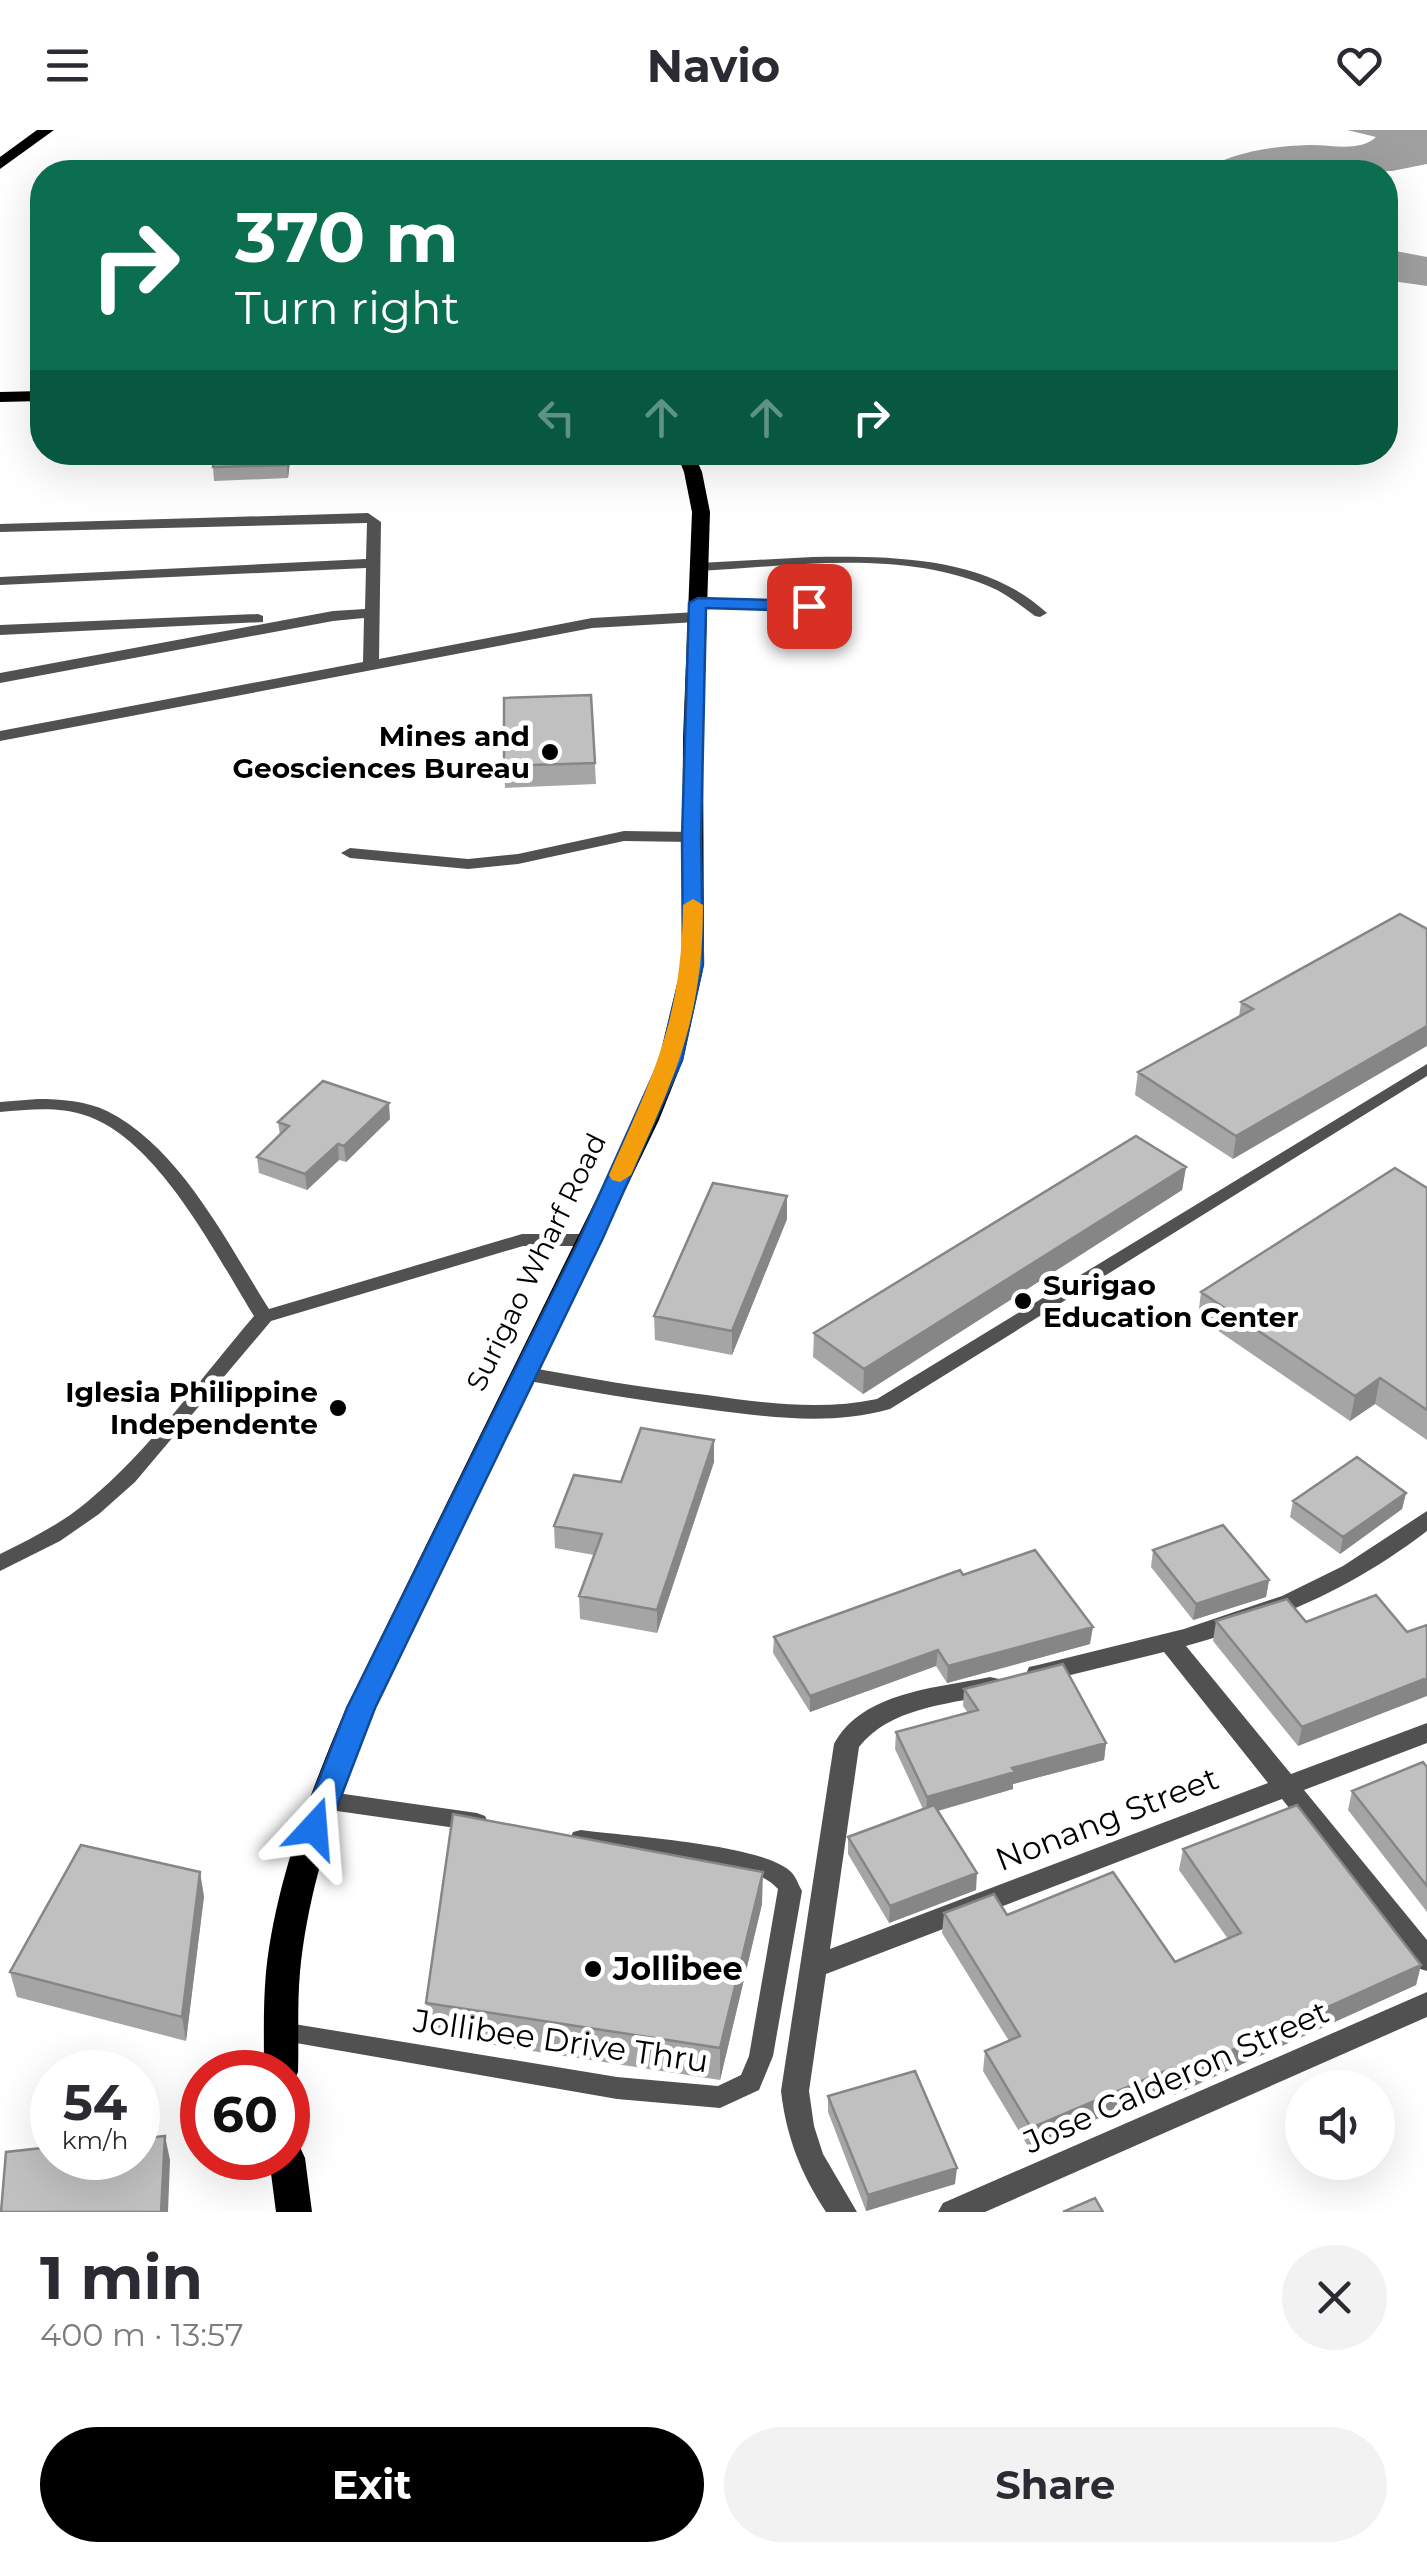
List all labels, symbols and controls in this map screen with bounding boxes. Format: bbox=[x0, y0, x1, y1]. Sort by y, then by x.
icon: menu bbox=[40, 38, 95, 93]
text: Navio bbox=[647, 38, 780, 93]
icon: heart bbox=[1332, 38, 1387, 93]
text: 370 m bbox=[235, 194, 459, 280]
icon: right bbox=[70, 200, 200, 330]
text: Turn right bbox=[235, 280, 460, 335]
icon: left bbox=[529, 390, 584, 445]
icon: ahead bbox=[634, 390, 689, 445]
icon: ahead bbox=[739, 390, 794, 445]
icon: right bbox=[844, 390, 899, 445]
pin bbox=[767, 564, 852, 649]
icon: arrive bbox=[782, 579, 837, 634]
place label: Mines and Geosciences Bureau bbox=[232, 719, 530, 785]
marker: Mines and Geosciences Bureau bbox=[539, 741, 561, 763]
street label: Surigao Wharf Road bbox=[459, 1128, 613, 1396]
place label: Surigao Education Center bbox=[1043, 1268, 1299, 1334]
marker: Surigao Education Center bbox=[1012, 1290, 1034, 1312]
place label: Iglesia Philippine Independente bbox=[65, 1375, 318, 1441]
marker: Iglesia Philippine Independente bbox=[327, 1397, 349, 1419]
street label: Nonang Street bbox=[990, 1758, 1224, 1879]
position arrow bbox=[262, 1776, 366, 1880]
place label: Jollibee bbox=[612, 1949, 743, 1988]
marker: Jollibee bbox=[582, 1958, 604, 1980]
street label: Jose Calderon Street bbox=[1016, 1992, 1334, 2162]
street label: Jollibee Drive Thru bbox=[410, 2000, 711, 2080]
speed limit sign: 60 bbox=[180, 2050, 310, 2180]
map controls bbox=[1285, 2070, 1395, 2180]
button: sound bbox=[1285, 2070, 1395, 2180]
text: 54 bbox=[63, 2072, 127, 2133]
text: km/h bbox=[62, 2125, 128, 2155]
text: 1 min bbox=[40, 2241, 203, 2314]
button: close bbox=[1282, 2245, 1387, 2350]
text: 400 m · 13:57 bbox=[40, 2315, 244, 2354]
button: Exit bbox=[40, 2427, 704, 2542]
button: Share bbox=[724, 2427, 1387, 2542]

